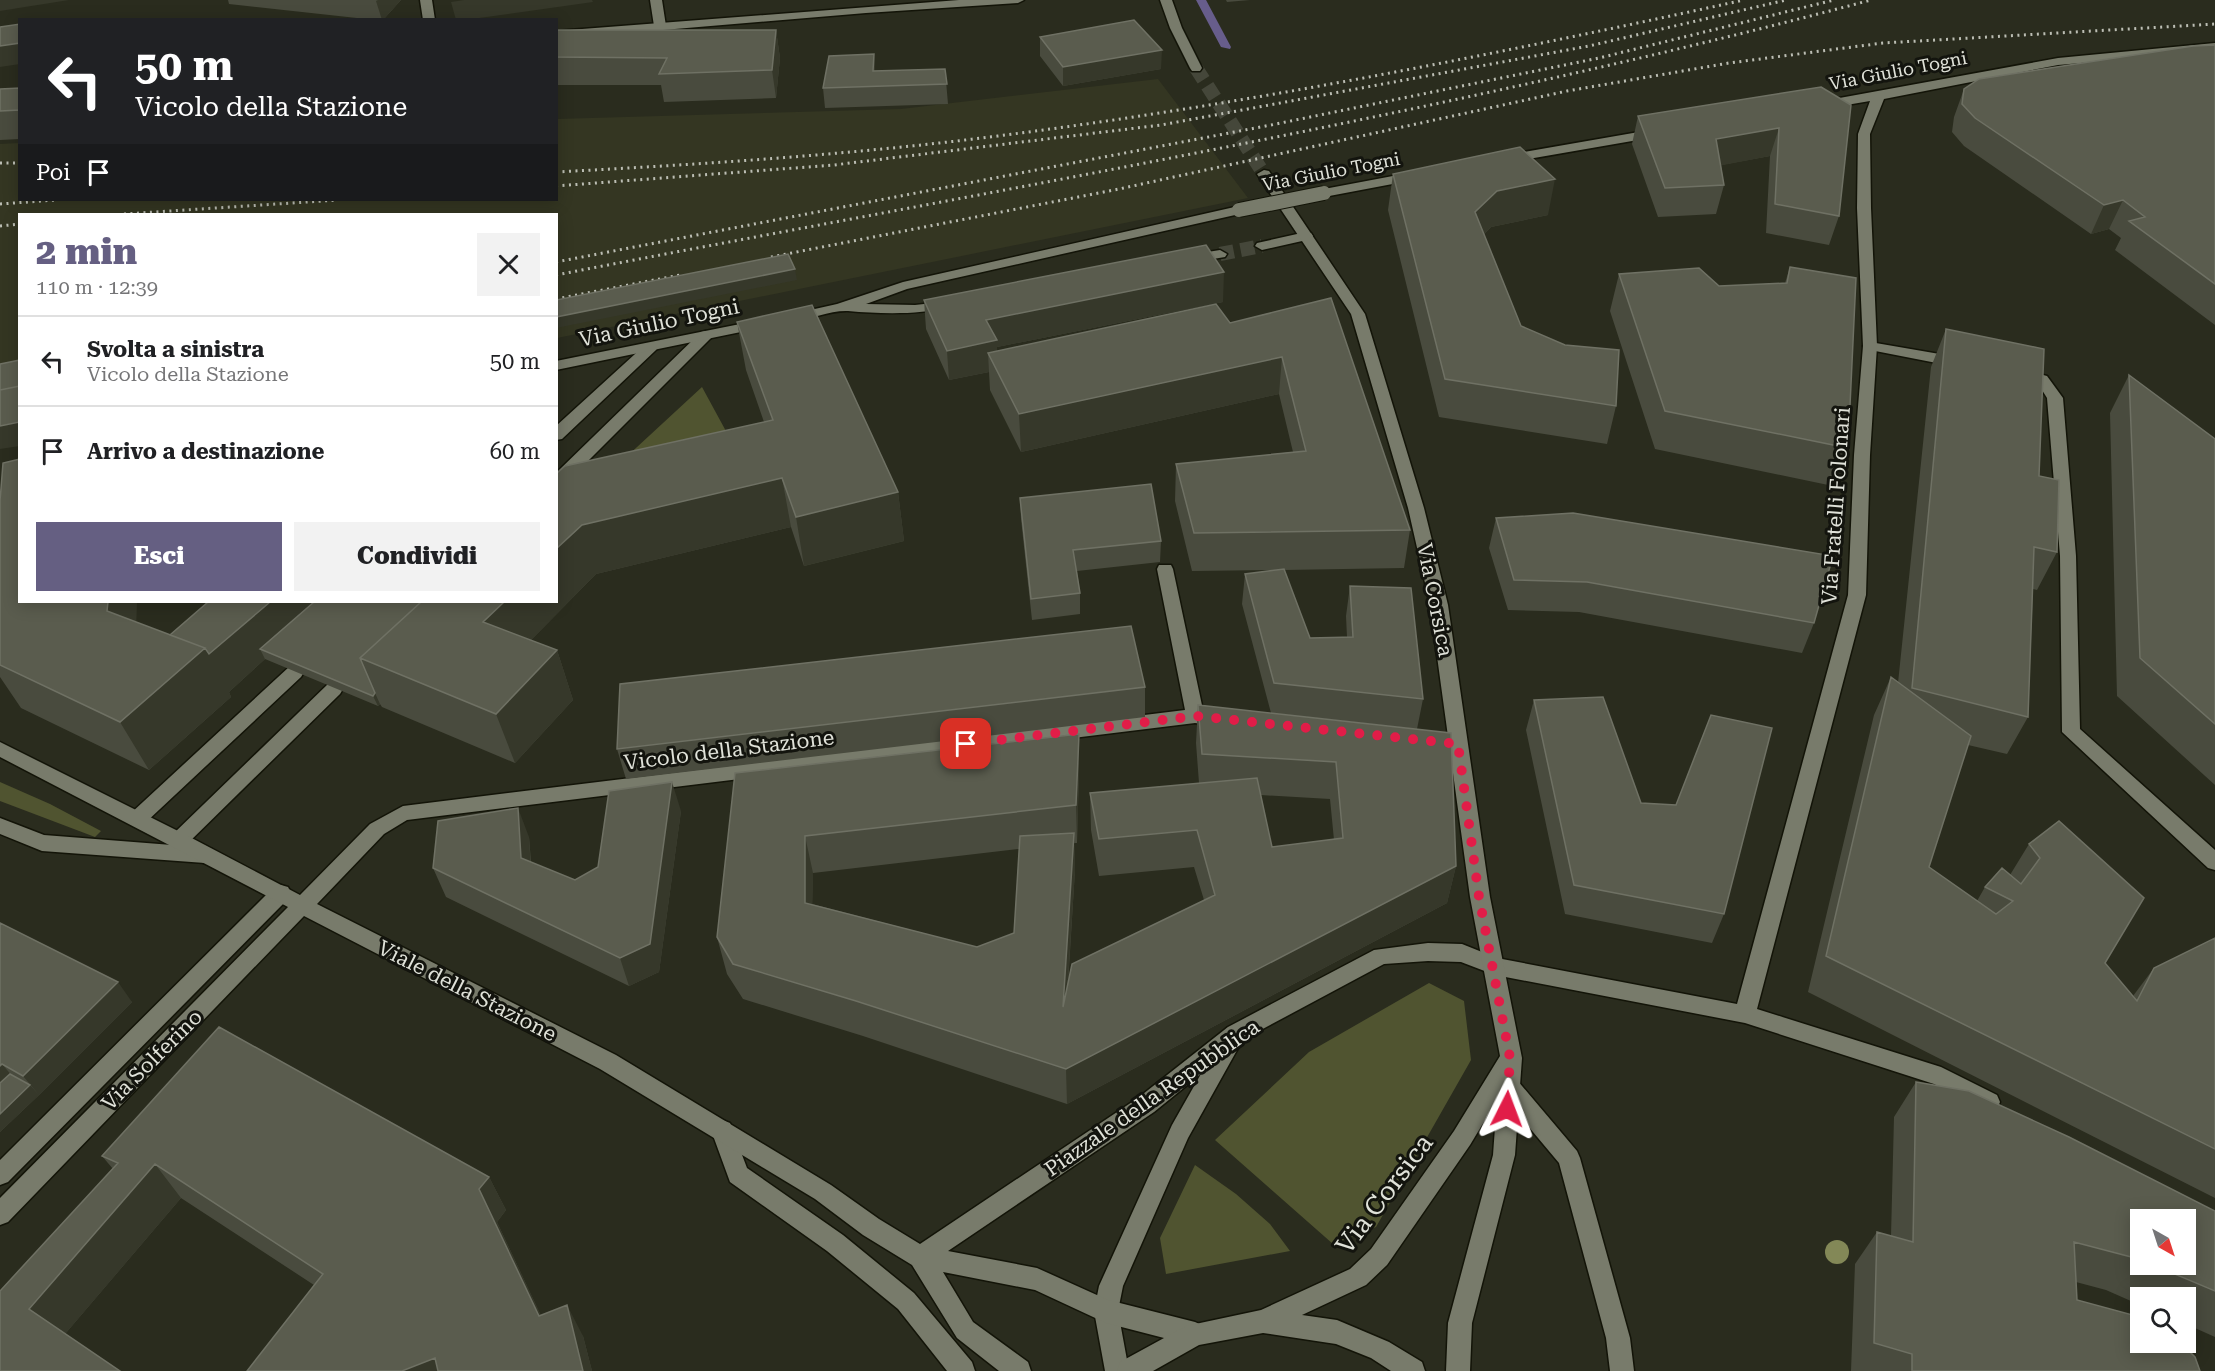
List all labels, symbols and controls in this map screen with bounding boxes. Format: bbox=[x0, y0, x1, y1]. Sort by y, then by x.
text: 50 m bbox=[135, 41, 233, 90]
icon: left bbox=[36, 42, 114, 120]
street label: Via Giulio Togni bbox=[1827, 47, 1969, 94]
text: Vicolo della Stazione bbox=[135, 91, 407, 123]
street label: Via Giulio Togni bbox=[1260, 148, 1402, 195]
icon: arrive bbox=[82, 156, 115, 189]
text: Poi bbox=[36, 160, 70, 185]
text: 2 min bbox=[36, 231, 137, 273]
button: close bbox=[477, 233, 540, 296]
text: 110 m · 12:39 bbox=[36, 275, 158, 299]
street label: Via Giulio Togni bbox=[577, 294, 742, 352]
text: Svolta a sinistra bbox=[87, 337, 264, 362]
icon: left bbox=[36, 345, 69, 378]
text: 50 m bbox=[490, 349, 540, 374]
text: Vicolo della Stazione bbox=[87, 362, 289, 386]
street label: Via Fratelli Folonari bbox=[1817, 406, 1855, 606]
icon: arrive bbox=[36, 435, 69, 468]
text: Arrivo a destinazione bbox=[87, 439, 324, 464]
text: 60 m bbox=[490, 439, 540, 464]
button: Esci bbox=[36, 522, 282, 591]
button: Condividi bbox=[294, 522, 540, 591]
street label: Via Corsica bbox=[1412, 541, 1458, 659]
pin bbox=[940, 718, 991, 769]
street label: Vicolo della Stazione bbox=[622, 725, 836, 775]
icon: arrive bbox=[949, 727, 982, 760]
street label: Viale della Stazione bbox=[374, 936, 560, 1046]
street label: Via Solferino bbox=[97, 1005, 207, 1115]
street label: Piazzale della Repubblica bbox=[1040, 1014, 1265, 1181]
position arrow bbox=[1475, 1077, 1539, 1141]
street label: Via Corsica bbox=[1329, 1128, 1439, 1260]
north arrow bbox=[2130, 1209, 2196, 1275]
map controls bbox=[2130, 1209, 2196, 1353]
button: search bbox=[2130, 1287, 2196, 1353]

